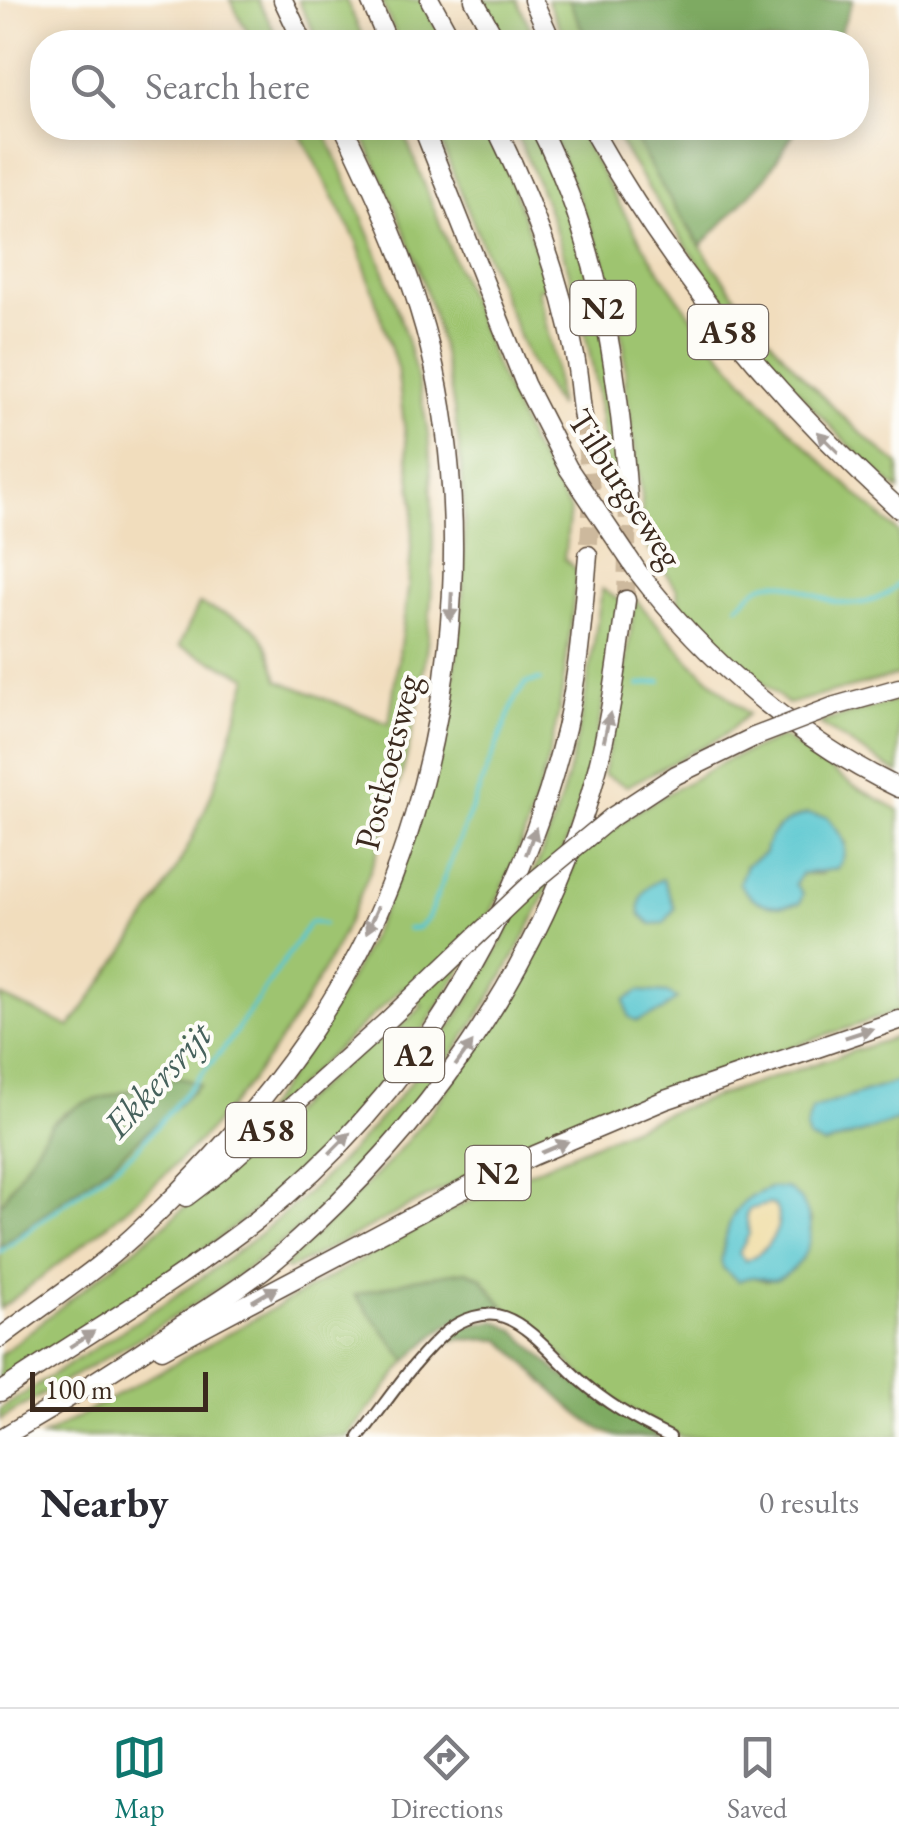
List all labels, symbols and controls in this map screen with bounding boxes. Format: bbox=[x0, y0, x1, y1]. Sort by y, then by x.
search box bbox=[30, 30, 869, 140]
icon: search bbox=[65, 58, 120, 113]
text: Search here bbox=[145, 61, 310, 110]
road number: N2 bbox=[570, 281, 636, 335]
road number: A58 bbox=[688, 305, 768, 359]
street label: Tilburgseweg bbox=[558, 400, 695, 577]
one-way arrow bbox=[816, 431, 840, 454]
one-way arrow bbox=[443, 591, 459, 623]
street label: Postkoetsweg bbox=[344, 669, 431, 854]
one-way arrow bbox=[599, 711, 615, 742]
one-way arrow bbox=[524, 826, 539, 856]
one-way arrow bbox=[364, 905, 380, 935]
water label: Ekkersrijt bbox=[91, 1009, 223, 1149]
one-way arrow bbox=[844, 1025, 875, 1040]
road number: A2 bbox=[384, 1028, 444, 1082]
one-way arrow bbox=[453, 1041, 473, 1067]
road number: A58 bbox=[226, 1103, 306, 1157]
one-way arrow bbox=[328, 1132, 351, 1156]
one-way arrow bbox=[540, 1139, 570, 1155]
road number: N2 bbox=[466, 1146, 530, 1200]
one-way arrow bbox=[251, 1286, 279, 1303]
one-way arrow bbox=[68, 1330, 96, 1348]
scale bar bbox=[30, 1367, 208, 1412]
text: 100 m bbox=[45, 1371, 113, 1407]
text: Nearby bbox=[40, 1475, 169, 1530]
text: 0 results bbox=[759, 1481, 859, 1523]
tab: Map bbox=[112, 1730, 167, 1826]
tab: Directions bbox=[391, 1730, 503, 1826]
tab: Saved bbox=[727, 1730, 787, 1826]

